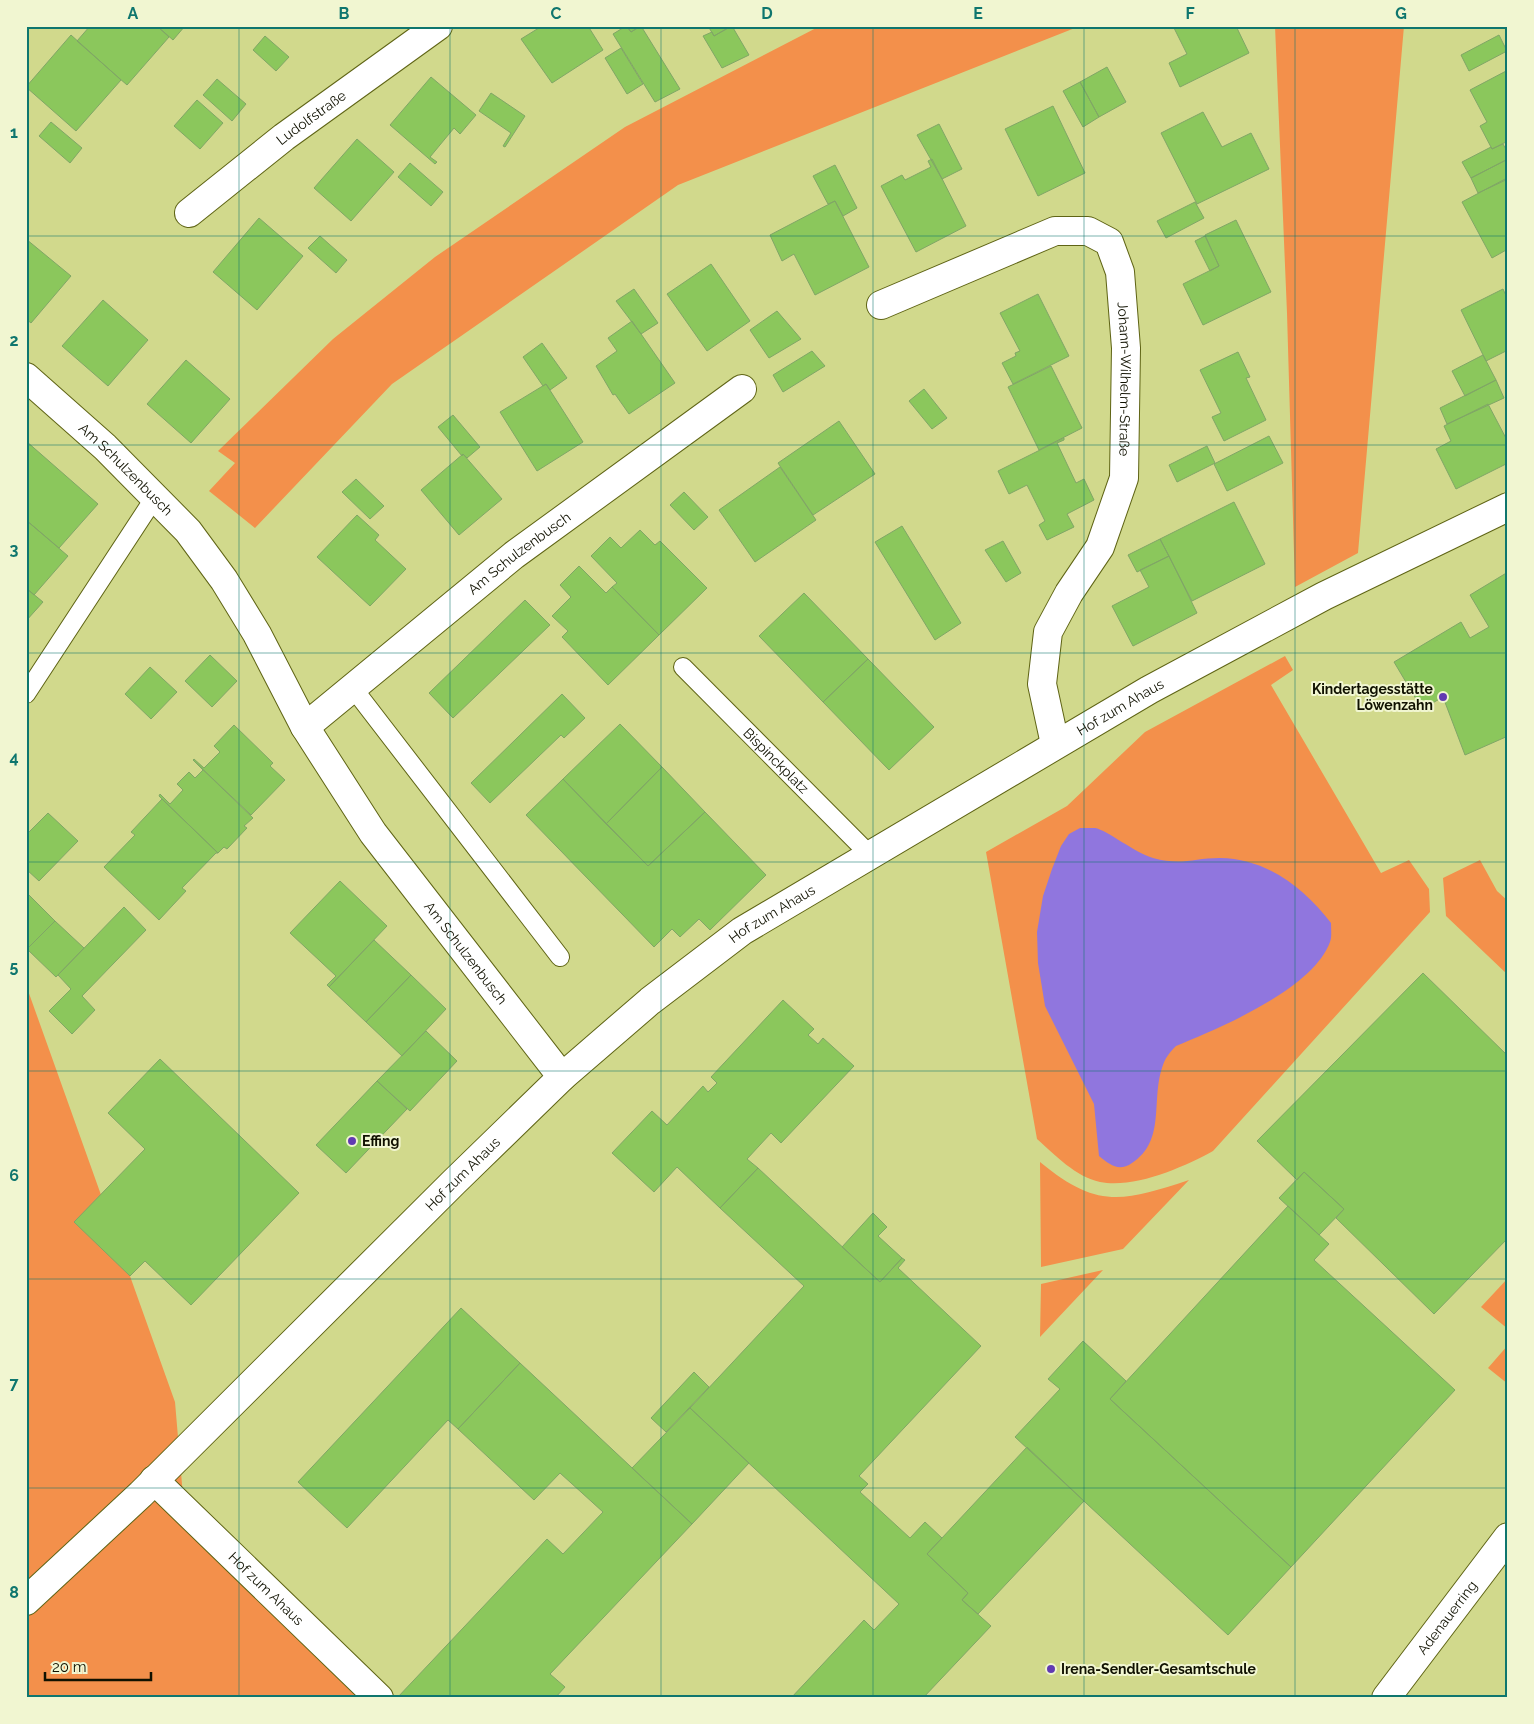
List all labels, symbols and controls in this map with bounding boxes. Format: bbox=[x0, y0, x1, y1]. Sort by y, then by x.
text: A bbox=[128, 4, 139, 23]
text: B bbox=[339, 4, 350, 23]
text: C bbox=[551, 4, 562, 23]
text: D bbox=[761, 4, 773, 23]
text: E bbox=[973, 4, 983, 23]
text: F bbox=[1185, 4, 1195, 23]
text: G bbox=[1395, 4, 1407, 23]
street label: Ludolfstraße bbox=[273, 87, 349, 148]
text: 1 bbox=[10, 123, 18, 142]
street label: Johann-Wilhelm-Straße bbox=[1114, 301, 1134, 456]
text: 2 bbox=[9, 331, 19, 350]
street label: Am Schulzenbusch bbox=[76, 420, 176, 519]
street label: Am Schulzenbusch bbox=[465, 509, 574, 598]
text: 3 bbox=[10, 540, 19, 559]
street label: Hof zum Ahaus bbox=[1074, 676, 1167, 739]
place label: Kindertagesstätte Löwenzahn bbox=[1312, 681, 1434, 713]
marker: Kindertagesstätte Löwenzahn bbox=[1437, 691, 1449, 703]
street label: Bispinckplatz bbox=[740, 725, 812, 797]
text: 4 bbox=[9, 748, 19, 767]
street label: Hof zum Ahaus bbox=[726, 881, 818, 946]
street label: Am Schulzenbusch bbox=[421, 899, 511, 1007]
text: 5 bbox=[10, 957, 19, 976]
place label: Effing bbox=[362, 1133, 399, 1149]
street label: Hof zum Ahaus bbox=[422, 1134, 503, 1214]
marker: Effing bbox=[346, 1135, 358, 1147]
text: 6 bbox=[9, 1166, 19, 1185]
text: 7 bbox=[10, 1374, 19, 1393]
street label: Hof zum Ahaus bbox=[225, 1549, 307, 1629]
street label: Adenauerring bbox=[1414, 1577, 1480, 1658]
text: 8 bbox=[9, 1583, 19, 1602]
scale bar bbox=[45, 1649, 151, 1681]
text: 20 m bbox=[52, 1658, 87, 1676]
place label: Irena-Sendler-Gesamtschule bbox=[1061, 1661, 1257, 1677]
marker: Irena-Sendler-Gesamtschule bbox=[1045, 1663, 1057, 1675]

